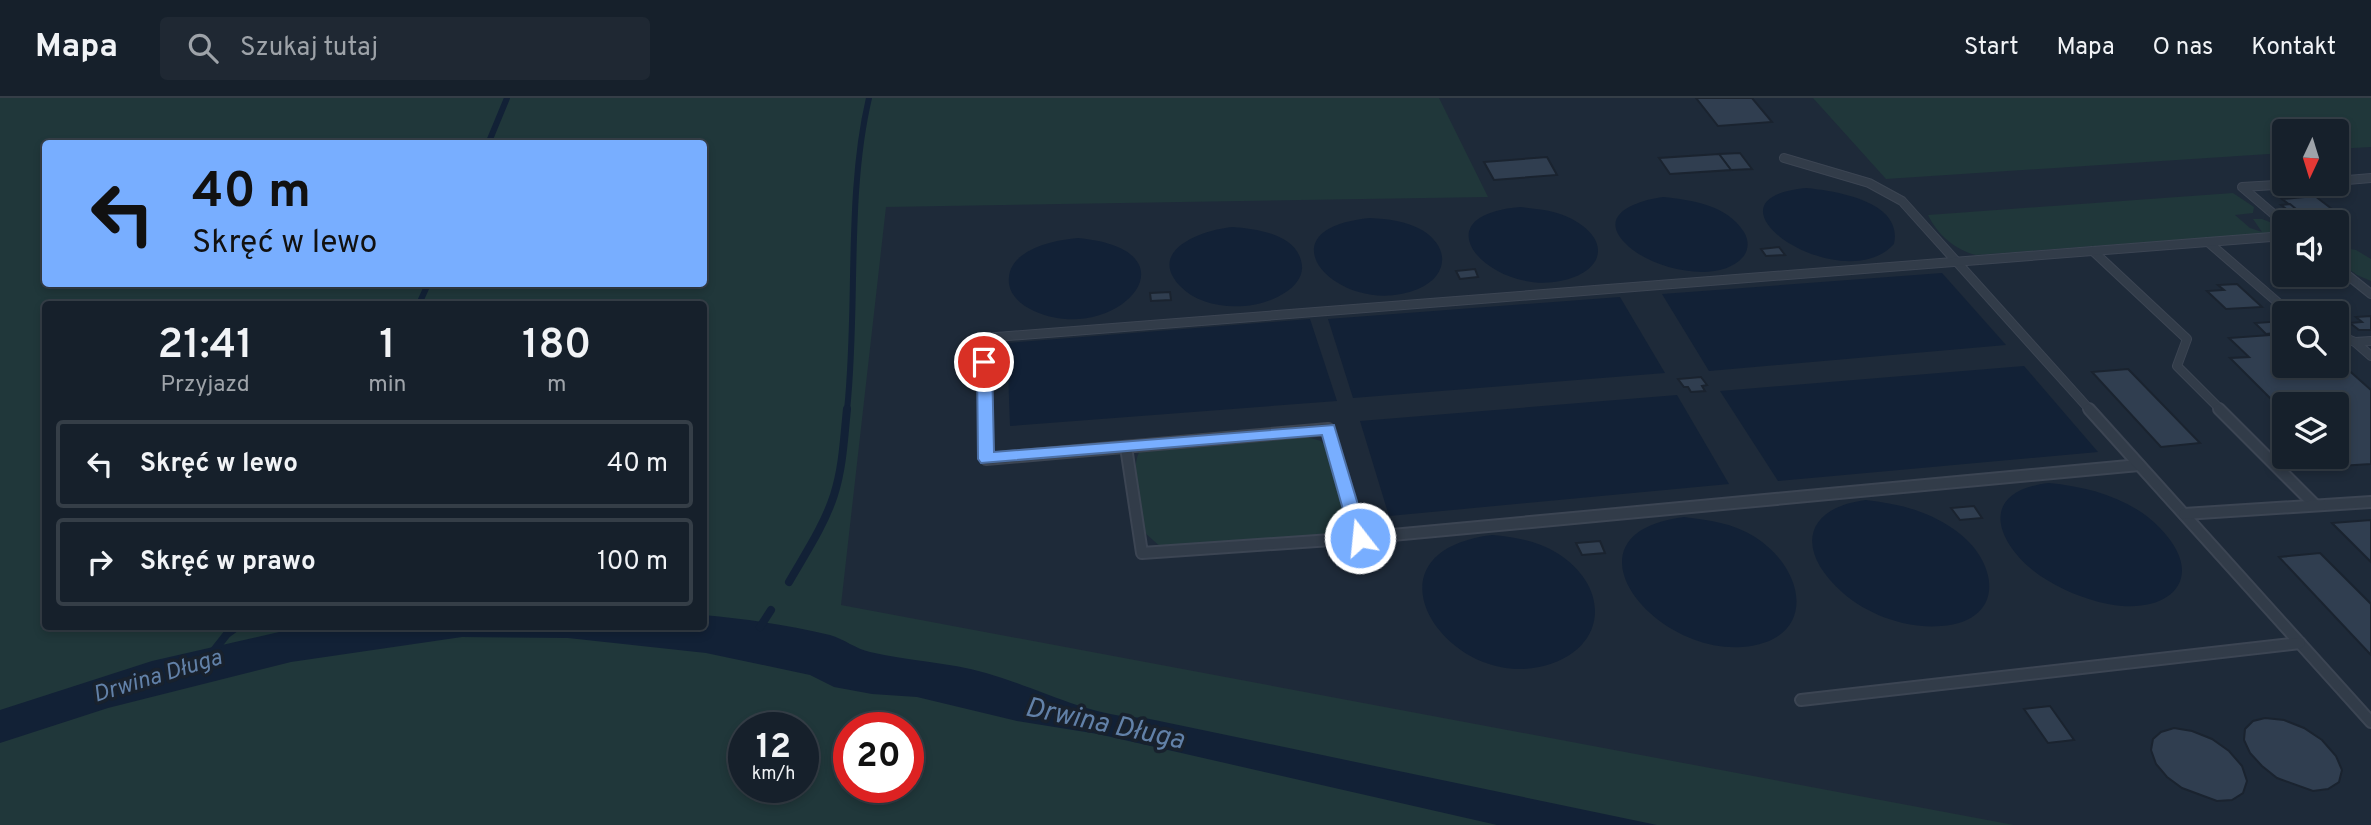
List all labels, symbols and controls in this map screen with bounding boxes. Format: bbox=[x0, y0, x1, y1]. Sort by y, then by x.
search box bbox=[160, 17, 650, 80]
text: Mapa bbox=[35, 27, 118, 69]
icon: search bbox=[184, 29, 222, 67]
text: Szukaj tutaj bbox=[240, 32, 378, 65]
text: Start bbox=[1964, 33, 2019, 63]
text: Mapa bbox=[2057, 33, 2115, 63]
text: O nas bbox=[2153, 33, 2213, 63]
text: Kontakt bbox=[2251, 33, 2336, 63]
north arrow bbox=[2272, 119, 2348, 196]
map controls bbox=[2272, 119, 2349, 469]
text: 40 m bbox=[192, 163, 311, 225]
icon: left bbox=[77, 168, 168, 259]
button: sound bbox=[2272, 210, 2349, 287]
text: Skręć w lewo bbox=[192, 224, 377, 264]
button: search bbox=[2272, 301, 2349, 378]
text: 21:41 bbox=[158, 320, 253, 373]
text: 1 bbox=[379, 320, 396, 373]
text: 180 bbox=[522, 320, 591, 373]
pin bbox=[954, 332, 1014, 392]
icon: arrive bbox=[965, 343, 1003, 381]
text: Przyjazd bbox=[161, 371, 250, 400]
text: min bbox=[368, 371, 407, 400]
text: m bbox=[547, 371, 567, 400]
button: layers bbox=[2272, 392, 2349, 469]
icon: left bbox=[81, 445, 119, 483]
text: Skręć w lewo bbox=[140, 448, 298, 481]
text: 40 m bbox=[607, 448, 668, 481]
position arrow bbox=[1323, 501, 1397, 575]
icon: right bbox=[81, 543, 119, 581]
text: Skręć w prawo bbox=[140, 546, 316, 579]
text: 100 m bbox=[597, 546, 668, 579]
water label: Drwina Długa bbox=[90, 644, 226, 711]
water label: Drwina Długa bbox=[1021, 690, 1188, 760]
speed limit sign: 20 bbox=[833, 712, 924, 803]
text: 12 bbox=[756, 726, 791, 770]
text: km/h bbox=[752, 763, 795, 786]

